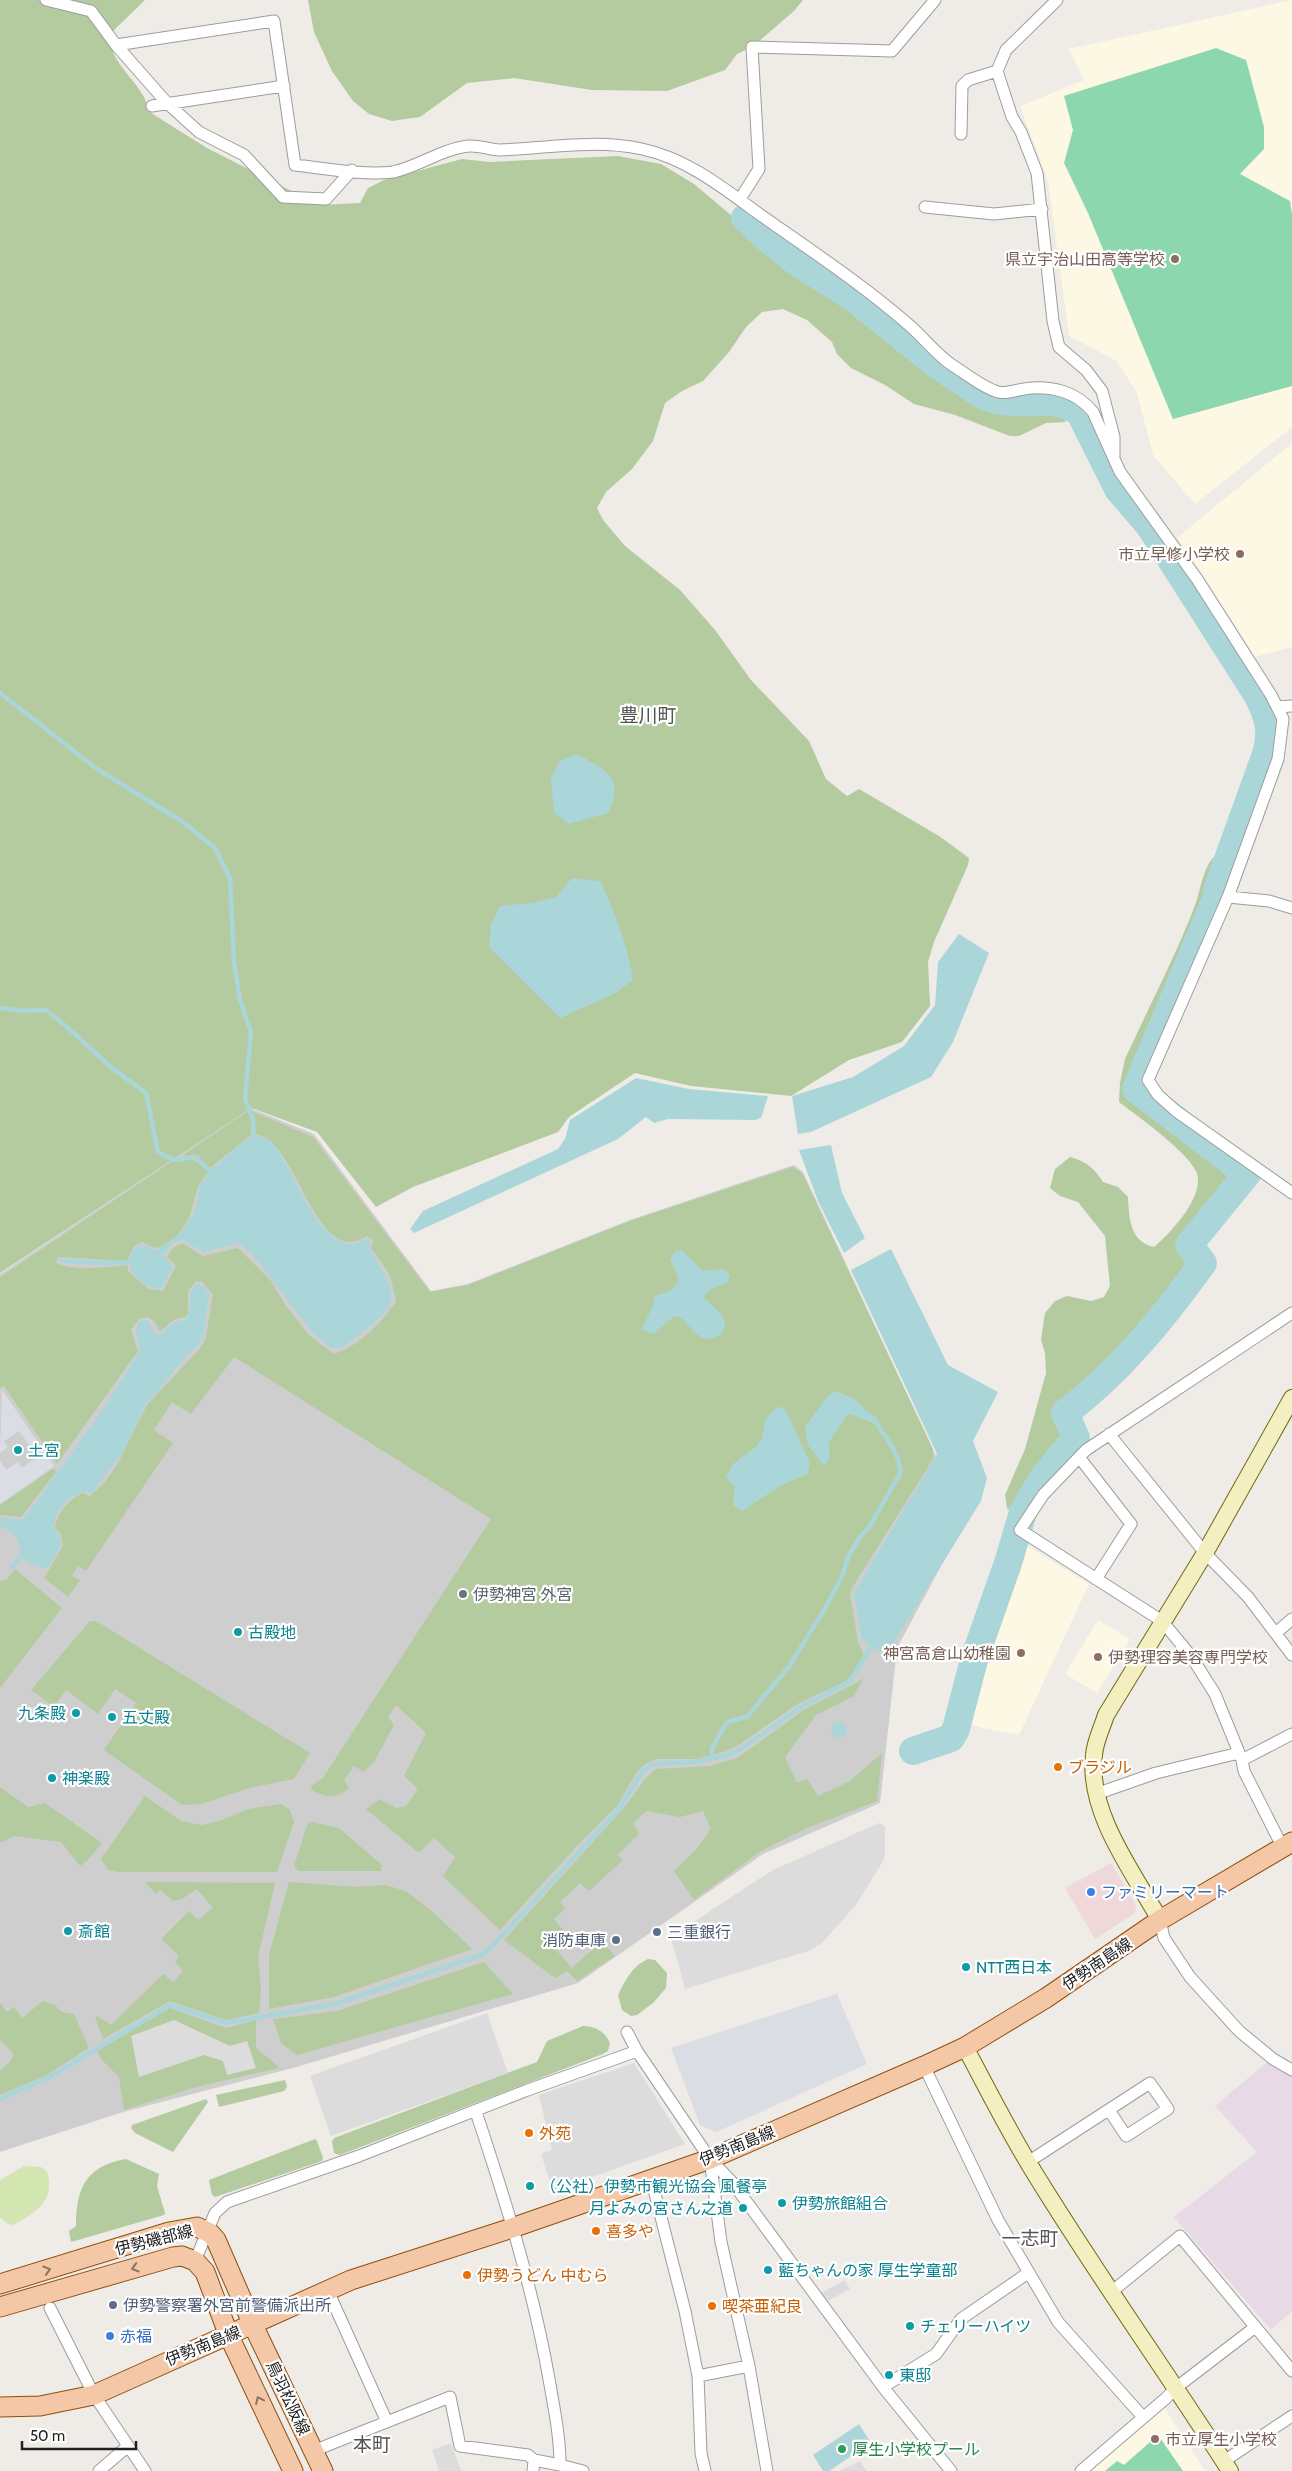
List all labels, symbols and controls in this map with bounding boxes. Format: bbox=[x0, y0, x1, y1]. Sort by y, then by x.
place label: 県立宇治山田高等学校 bbox=[1005, 250, 1165, 269]
marker: 県立宇治山田高等学校 bbox=[1169, 253, 1181, 265]
place label: 市立早修小学校 bbox=[1118, 545, 1230, 564]
marker: 市立早修小学校 bbox=[1234, 548, 1246, 560]
district label: 豊川町 bbox=[619, 704, 677, 727]
place label: 土宮 bbox=[28, 1441, 60, 1460]
marker: 土宮 bbox=[12, 1444, 24, 1456]
place label: 伊勢神宮 外宮 bbox=[473, 1585, 573, 1604]
marker: 伊勢神宮 外宮 bbox=[457, 1588, 469, 1600]
place label: 古殿地 bbox=[248, 1623, 296, 1642]
marker: 古殿地 bbox=[232, 1626, 244, 1638]
place label: 神宮高倉山幼稚園 bbox=[883, 1644, 1011, 1663]
marker: 神宮高倉山幼稚園 bbox=[1015, 1647, 1027, 1659]
place label: 伊勢理容美容専門学校 bbox=[1108, 1648, 1268, 1667]
marker: 伊勢理容美容専門学校 bbox=[1092, 1651, 1104, 1663]
place label: 九条殿 bbox=[18, 1704, 66, 1723]
marker: 九条殿 bbox=[70, 1707, 82, 1719]
place label: 五丈殿 bbox=[122, 1708, 170, 1727]
marker: 五丈殿 bbox=[106, 1711, 118, 1723]
place label: ブラジル bbox=[1068, 1758, 1132, 1777]
marker: ブラジル bbox=[1052, 1761, 1064, 1773]
place label: 神楽殿 bbox=[62, 1769, 110, 1788]
marker: 神楽殿 bbox=[46, 1772, 58, 1784]
place label: ファミリーマート bbox=[1101, 1883, 1229, 1902]
marker: ファミリーマート bbox=[1085, 1886, 1097, 1898]
place label: 斎館 bbox=[78, 1922, 110, 1941]
place label: 三重銀行 bbox=[667, 1923, 731, 1942]
marker: 斎館 bbox=[62, 1925, 74, 1937]
marker: 三重銀行 bbox=[651, 1926, 663, 1938]
place label: 消防車庫 bbox=[542, 1931, 606, 1950]
marker: 消防車庫 bbox=[610, 1934, 622, 1946]
street label: 伊勢南島線 bbox=[1059, 1934, 1135, 1994]
place label: NTT西日本 bbox=[976, 1958, 1052, 1977]
marker: NTT西日本 bbox=[960, 1961, 972, 1973]
street label: 伊勢南島線 bbox=[696, 2122, 778, 2170]
place label: 外苑 bbox=[539, 2124, 571, 2143]
marker: 外苑 bbox=[523, 2127, 535, 2139]
place label: （公社）伊勢市観光協会 風餐亭 bbox=[540, 2177, 768, 2196]
marker: （公社）伊勢市観光協会 風餐亭 bbox=[524, 2180, 536, 2192]
place label: 伊勢旅館組合 bbox=[792, 2194, 888, 2213]
marker: 伊勢旅館組合 bbox=[776, 2197, 788, 2209]
place label: 月よみの宮さん之道 bbox=[589, 2199, 733, 2218]
marker: 月よみの宮さん之道 bbox=[737, 2202, 749, 2214]
street label: 伊勢磯部線 bbox=[113, 2221, 195, 2259]
place label: 喜多や bbox=[606, 2222, 654, 2241]
marker: 喜多や bbox=[590, 2225, 602, 2237]
district label: 一志町 bbox=[1001, 2227, 1059, 2250]
place label: 藍ちゃんの家 厚生学童部 bbox=[778, 2261, 958, 2280]
one-way arrow bbox=[130, 2262, 139, 2273]
marker: 藍ちゃんの家 厚生学童部 bbox=[762, 2264, 774, 2276]
one-way arrow bbox=[42, 2265, 50, 2275]
place label: 伊勢うどん 中むら bbox=[477, 2266, 609, 2285]
marker: 伊勢うどん 中むら bbox=[461, 2269, 473, 2281]
place label: 伊勢警察署外宮前警備派出所 bbox=[123, 2296, 331, 2315]
place label: 喫茶亜紀良 bbox=[722, 2297, 802, 2316]
marker: 伊勢警察署外宮前警備派出所 bbox=[107, 2299, 119, 2311]
marker: 喫茶亜紀良 bbox=[706, 2300, 718, 2312]
place label: チェリーハイツ bbox=[920, 2317, 1031, 2336]
marker: チェリーハイツ bbox=[904, 2320, 916, 2332]
street label: 伊勢南島線 bbox=[162, 2322, 244, 2370]
place label: 赤福 bbox=[120, 2327, 152, 2346]
marker: 赤福 bbox=[104, 2330, 116, 2342]
street label: 鳥羽松阪線 bbox=[262, 2358, 314, 2438]
place label: 東邸 bbox=[899, 2366, 931, 2385]
marker: 東邸 bbox=[883, 2369, 895, 2381]
one-way arrow bbox=[254, 2396, 265, 2405]
scale bar bbox=[22, 2418, 136, 2450]
text: 50 m bbox=[30, 2427, 65, 2445]
place label: 市立厚生小学校 bbox=[1165, 2430, 1277, 2449]
district label: 本町 bbox=[353, 2433, 391, 2456]
marker: 市立厚生小学校 bbox=[1149, 2433, 1161, 2445]
place label: 厚生小学校プール bbox=[852, 2440, 980, 2459]
marker: 厚生小学校プール bbox=[836, 2443, 848, 2455]

